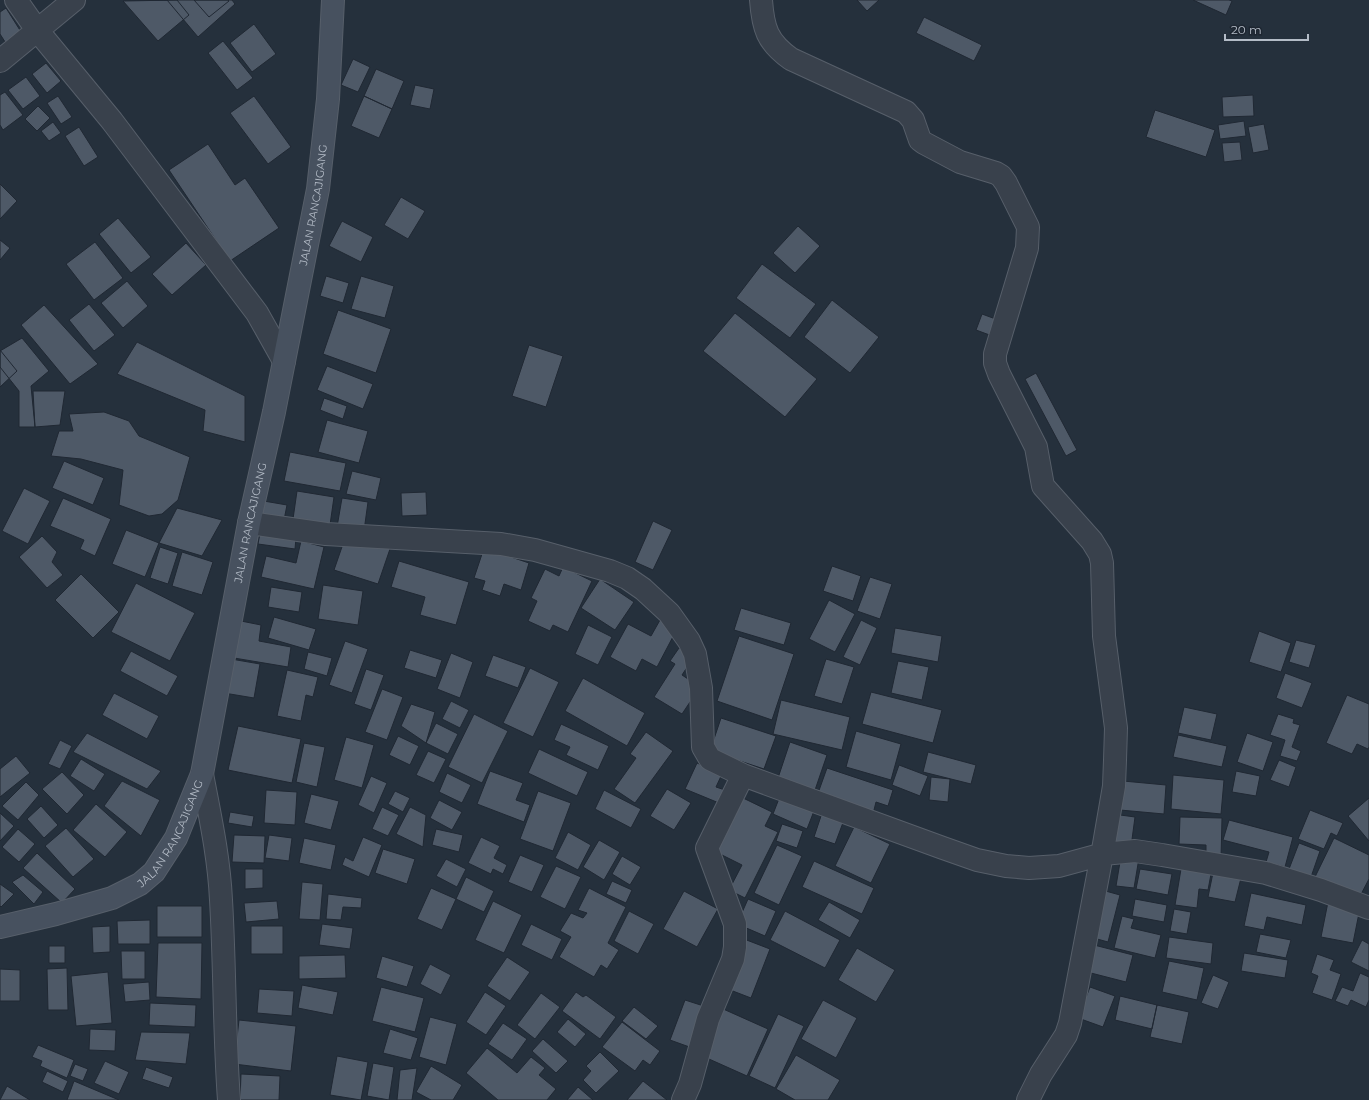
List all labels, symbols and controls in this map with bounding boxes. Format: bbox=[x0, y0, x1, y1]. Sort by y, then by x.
scale bar bbox=[1225, 16, 1308, 42]
text: 20 m bbox=[1231, 22, 1262, 37]
street label: JALAN RANCAJIGANG bbox=[296, 144, 330, 268]
street label: JALAN RANCAJIGANG bbox=[231, 461, 269, 585]
street label: JALAN RANCAJIGANG bbox=[134, 778, 206, 891]

